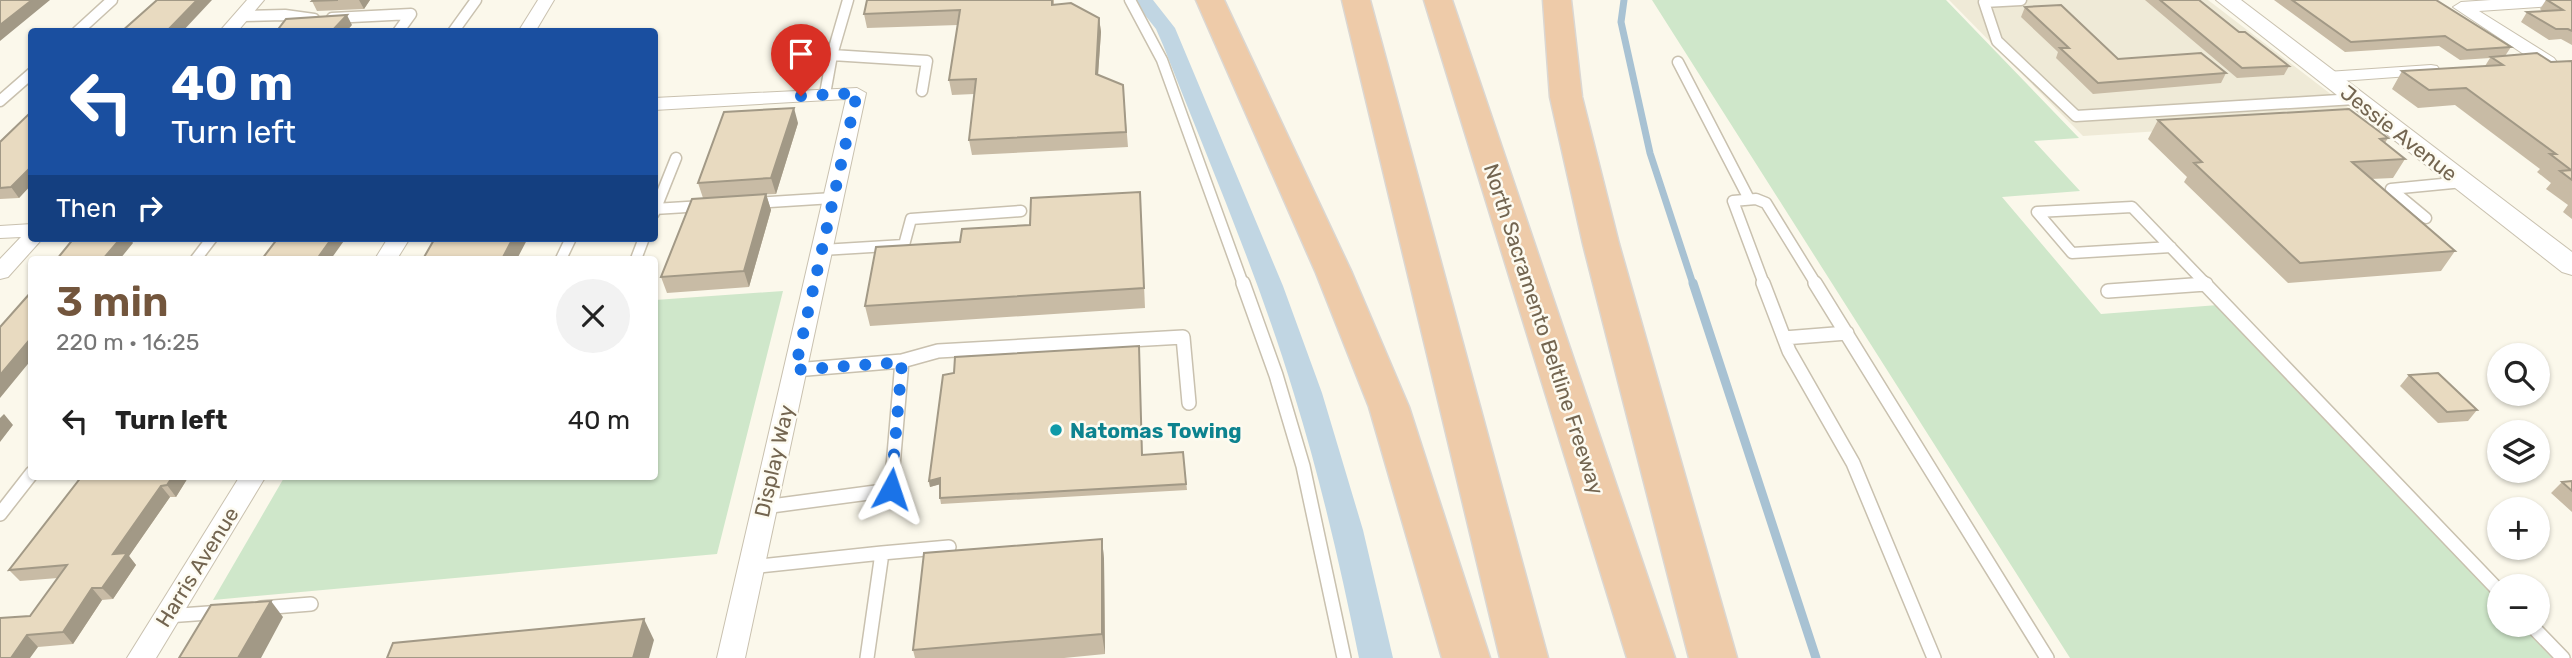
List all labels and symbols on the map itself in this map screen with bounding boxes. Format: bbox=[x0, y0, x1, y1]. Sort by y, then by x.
pin bbox=[771, 24, 831, 96]
street label: Jessie Avenue bbox=[2336, 80, 2462, 186]
street label: North Sacramento Beltline Freeway bbox=[1479, 161, 1610, 498]
street label: Display Way bbox=[749, 402, 799, 520]
place label: Natomas Towing bbox=[1070, 418, 1242, 443]
marker: Natomas Towing bbox=[1048, 422, 1064, 438]
position arrow bbox=[854, 452, 928, 526]
street label: Harris Avenue bbox=[150, 503, 244, 631]

